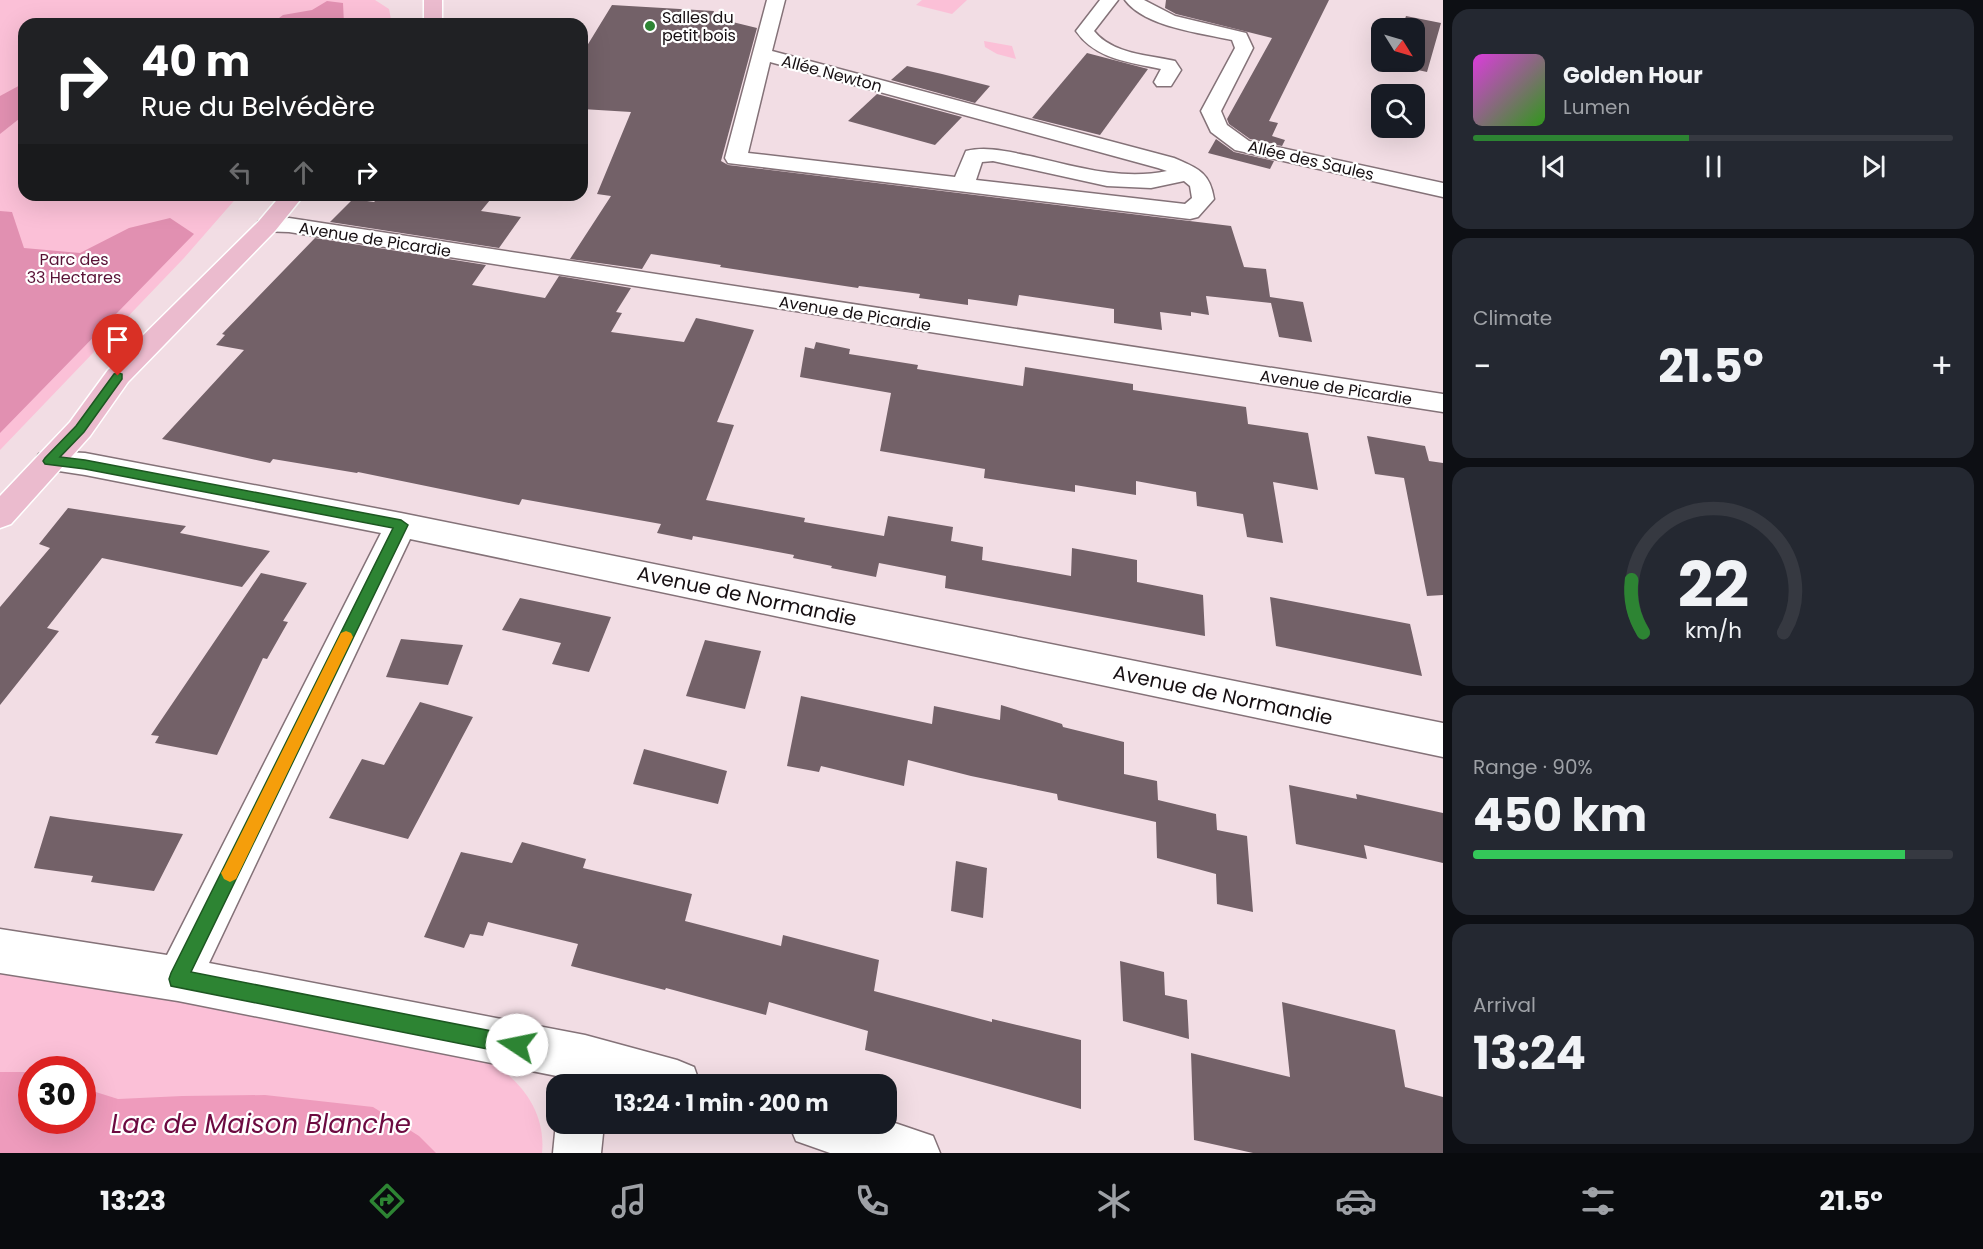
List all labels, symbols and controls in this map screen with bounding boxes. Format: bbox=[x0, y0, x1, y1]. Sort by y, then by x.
place label: Salles du petit bois bbox=[662, 6, 736, 47]
north arrow bbox=[1371, 18, 1425, 72]
map controls bbox=[1371, 18, 1425, 138]
marker: Salles du petit bois bbox=[643, 19, 657, 33]
text: 40 m bbox=[141, 32, 250, 91]
icon: right bbox=[42, 42, 120, 120]
street label: Allée Newton bbox=[779, 49, 885, 98]
text: Golden Hour bbox=[1563, 60, 1703, 91]
button: search bbox=[1371, 84, 1425, 138]
text: Rue du Belvédère bbox=[141, 88, 375, 125]
text: Lumen bbox=[1563, 93, 1630, 121]
street label: Allée des Saules bbox=[1246, 135, 1376, 186]
icon: previous bbox=[1537, 150, 1570, 183]
icon: pause bbox=[1697, 150, 1730, 183]
icon: next bbox=[1857, 150, 1890, 183]
icon: left bbox=[224, 156, 257, 189]
icon: ahead bbox=[287, 156, 320, 189]
icon: right bbox=[350, 156, 383, 189]
street label: Avenue de Picardie bbox=[297, 216, 453, 263]
park label: Parc des 33 Hectares bbox=[27, 248, 121, 289]
street label: Avenue de Picardie bbox=[777, 290, 933, 337]
text: Climate bbox=[1473, 304, 1552, 332]
pin bbox=[92, 314, 143, 376]
icon: arrive bbox=[101, 323, 134, 356]
text: 21.5° bbox=[1658, 335, 1764, 398]
text: − bbox=[1473, 343, 1491, 390]
text: + bbox=[1930, 343, 1953, 390]
street label: Avenue de Picardie bbox=[1258, 364, 1414, 411]
text: 22 bbox=[1677, 542, 1749, 630]
street label: Avenue de Normandie bbox=[635, 559, 859, 633]
text: km/h bbox=[1684, 616, 1742, 647]
street label: Avenue de Normandie bbox=[1111, 658, 1335, 732]
text: Range · 90% bbox=[1473, 753, 1593, 781]
text: 450 km bbox=[1473, 784, 1647, 847]
text: Arrival bbox=[1473, 991, 1536, 1019]
position arrow bbox=[485, 1013, 549, 1077]
text: 13:24 bbox=[1473, 1022, 1586, 1085]
speed limit sign: 30 bbox=[18, 1056, 96, 1134]
text: 13:24 · 1 min · 200 m bbox=[615, 1088, 828, 1119]
water label: Lac de Maison Blanche bbox=[111, 1106, 411, 1142]
icon: directions bbox=[366, 1180, 408, 1222]
icon: music bbox=[608, 1180, 650, 1222]
icon: phone bbox=[851, 1180, 893, 1222]
icon: climate bbox=[1093, 1180, 1135, 1222]
icon: car bbox=[1335, 1180, 1377, 1222]
icon: filters bbox=[1577, 1180, 1619, 1222]
text: 13:23 bbox=[100, 1182, 166, 1219]
text: 21.5° bbox=[1820, 1182, 1883, 1219]

